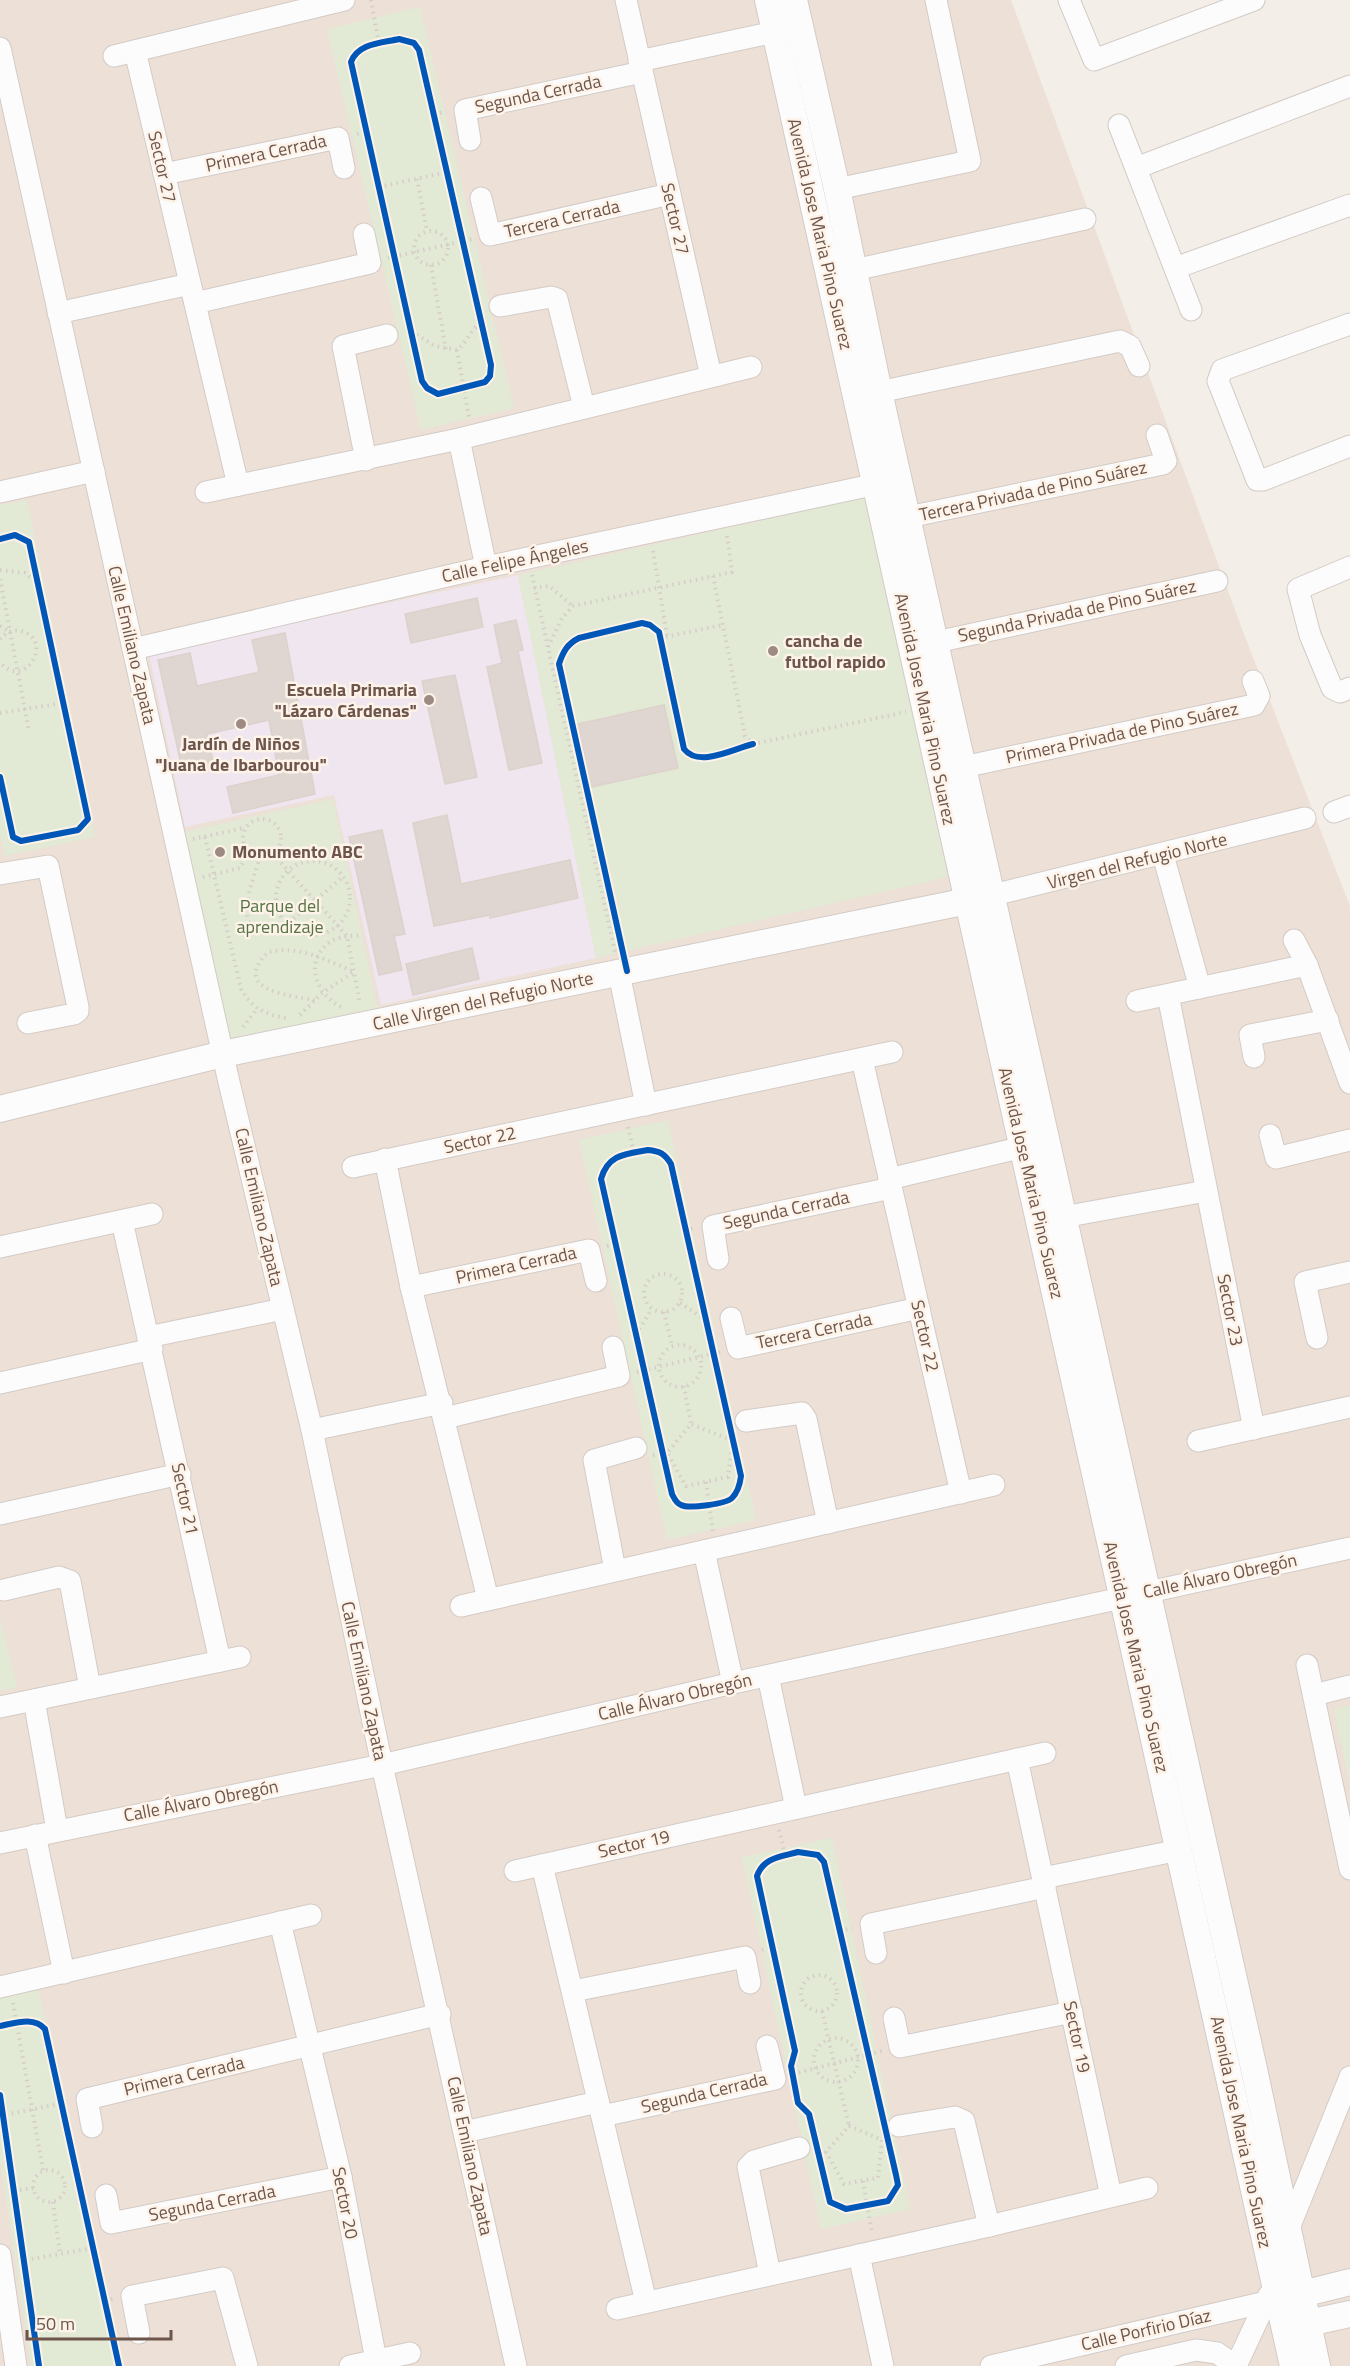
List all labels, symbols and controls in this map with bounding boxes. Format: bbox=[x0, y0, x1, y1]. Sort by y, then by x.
street label: Segunda Cerrada bbox=[472, 67, 604, 120]
street label: Avenida Jose Maria Pino Suarez bbox=[781, 115, 860, 352]
street label: Primera Cerrada bbox=[203, 127, 329, 178]
street label: Sector 27 bbox=[141, 128, 184, 205]
street label: Sector 27 bbox=[654, 180, 697, 257]
street label: Tercera Cerrada bbox=[501, 192, 622, 245]
street label: Tercera Privada de Pino Suárez bbox=[917, 453, 1149, 528]
street label: Calle Felipe Ángeles bbox=[439, 532, 591, 589]
street label: Calle Emiliano Zapata bbox=[101, 563, 164, 727]
street label: Segunda Privada de Pino Suárez bbox=[955, 572, 1198, 649]
street label: Avenida Jose Maria Pino Suarez bbox=[888, 590, 963, 828]
place label: cancha de futbol rapido bbox=[785, 627, 886, 675]
marker: cancha de futbol rapido bbox=[766, 644, 780, 658]
place label: Escuela Primaria "Lázaro Cárdenas" bbox=[275, 676, 417, 724]
marker: Escuela Primaria "Lázaro Cárdenas" bbox=[422, 693, 436, 707]
street label: Primera Privada de Pino Suárez bbox=[1003, 695, 1241, 770]
marker: Jardín de Niños "Juana de Ibarbourou" bbox=[234, 717, 248, 731]
place label: Jardín de Niños "Juana de Ibarbourou" bbox=[155, 730, 327, 778]
street label: Virgen del Refugio Norte bbox=[1044, 825, 1230, 896]
place label: Monumento ABC bbox=[232, 838, 363, 865]
marker: Monumento ABC bbox=[213, 845, 227, 859]
park label: Parque del aprendizaje bbox=[236, 892, 324, 940]
street label: Calle Virgen del Refugio Norte bbox=[370, 964, 596, 1037]
street label: Avenida Jose Maria Pino Suarez bbox=[992, 1064, 1071, 1301]
street label: Sector 22 bbox=[441, 1119, 518, 1160]
street label: Calle Emiliano Zapata bbox=[228, 1125, 291, 1289]
street label: Segunda Cerrada bbox=[720, 1183, 852, 1236]
street label: Primera Cerrada bbox=[453, 1239, 579, 1290]
street label: Sector 23 bbox=[1210, 1272, 1251, 1348]
street label: Sector 22 bbox=[904, 1297, 947, 1374]
street label: Tercera Cerrada bbox=[754, 1305, 874, 1356]
street label: Sector 21 bbox=[165, 1460, 206, 1537]
street label: Avenida Jose Maria Pino Suarez bbox=[1097, 1538, 1176, 1775]
street label: Calle Álvaro Obregón bbox=[1140, 1546, 1299, 1605]
street label: Calle Emiliano Zapata bbox=[334, 1599, 395, 1763]
street label: Calle Álvaro Obregón bbox=[595, 1666, 754, 1727]
street label: Calle Álvaro Obregón bbox=[121, 1772, 281, 1829]
street label: Sector 19 bbox=[595, 1822, 672, 1865]
street label: Sector 19 bbox=[1057, 1998, 1098, 2075]
street label: Avenida Jose Maria Pino Suarez bbox=[1204, 2013, 1279, 2251]
street label: Primera Cerrada bbox=[121, 2049, 247, 2102]
street label: Segunda Cerrada bbox=[638, 2065, 770, 2120]
street label: Calle Emiliano Zapata bbox=[440, 2074, 501, 2238]
street label: Sector 20 bbox=[325, 2165, 366, 2241]
street label: Segunda Cerrada bbox=[146, 2177, 278, 2228]
street label: Calle Porfirio Díaz bbox=[1078, 2301, 1214, 2358]
scale bar bbox=[27, 2303, 171, 2341]
text: 50 m bbox=[36, 2310, 75, 2337]

